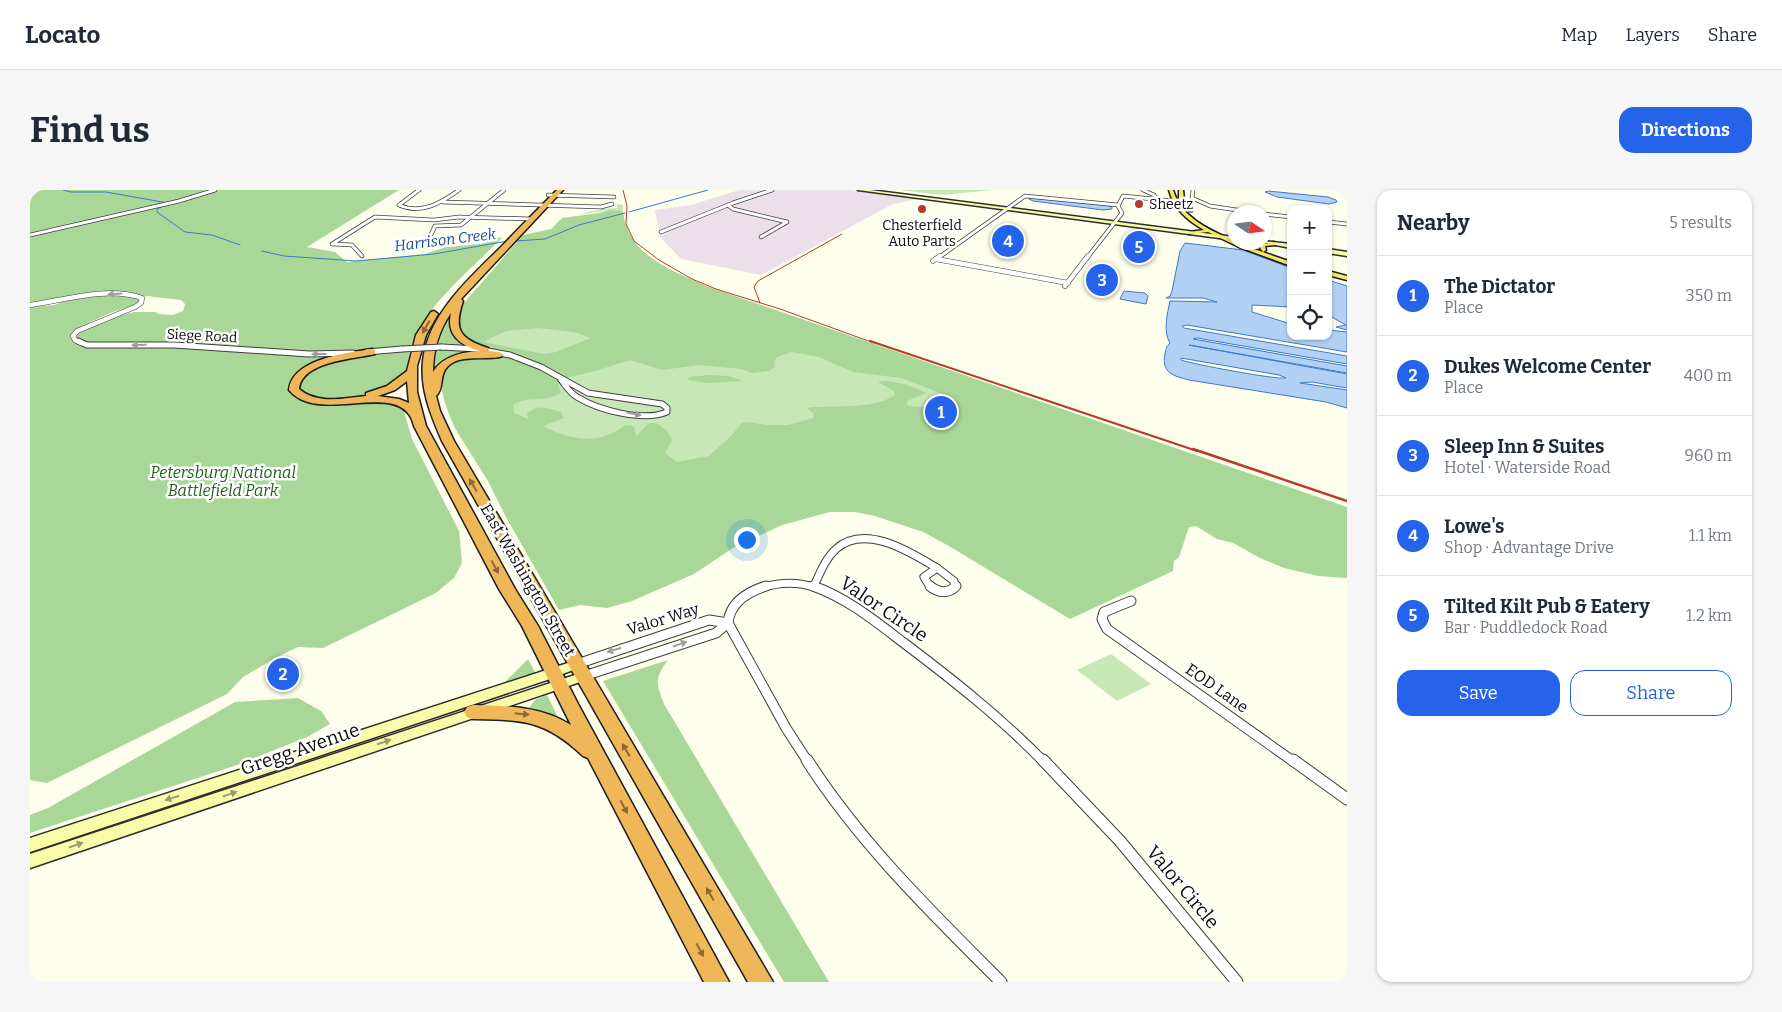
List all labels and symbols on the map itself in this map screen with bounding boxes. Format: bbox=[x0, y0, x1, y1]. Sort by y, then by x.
place label: Sheetz bbox=[1149, 196, 1193, 213]
marker: Sheetz bbox=[1133, 198, 1145, 210]
marker: Chesterfield Auto Parts bbox=[916, 203, 928, 215]
north arrow bbox=[1227, 205, 1272, 250]
place label: Chesterfield Auto Parts bbox=[882, 217, 962, 250]
pin: 4 bbox=[992, 222, 1024, 260]
water label: Harrison Creek bbox=[393, 225, 498, 255]
pin: 5 bbox=[1123, 228, 1155, 266]
pin: 3 bbox=[1086, 261, 1118, 299]
one-way arrow bbox=[107, 290, 123, 298]
one-way arrow bbox=[422, 320, 430, 334]
street label: Siege Road bbox=[166, 326, 238, 346]
one-way arrow bbox=[131, 342, 147, 350]
one-way arrow bbox=[310, 350, 326, 358]
pin: 1 bbox=[925, 393, 957, 431]
one-way arrow bbox=[626, 410, 641, 418]
park label: Petersburg National Battlefield Park bbox=[150, 463, 296, 500]
one-way arrow bbox=[469, 479, 478, 492]
street label: East Washington Street bbox=[476, 500, 580, 660]
your location bbox=[734, 527, 760, 553]
one-way arrow bbox=[491, 560, 499, 575]
street label: Valor Circle bbox=[836, 571, 932, 647]
street label: Valor Way bbox=[625, 599, 702, 639]
one-way arrow bbox=[673, 640, 688, 648]
one-way arrow bbox=[606, 647, 621, 655]
pin: 2 bbox=[267, 655, 299, 693]
street label: EOD Lane bbox=[1182, 659, 1252, 717]
one-way arrow bbox=[514, 710, 530, 718]
street label: Gregg Avenue bbox=[237, 718, 363, 780]
one-way arrow bbox=[377, 738, 392, 745]
one-way arrow bbox=[622, 743, 631, 756]
one-way arrow bbox=[223, 789, 238, 797]
one-way arrow bbox=[164, 794, 179, 802]
one-way arrow bbox=[619, 800, 628, 814]
one-way arrow bbox=[69, 841, 84, 849]
street label: Valor Circle bbox=[1142, 841, 1224, 933]
one-way arrow bbox=[706, 888, 715, 901]
one-way arrow bbox=[696, 943, 704, 957]

